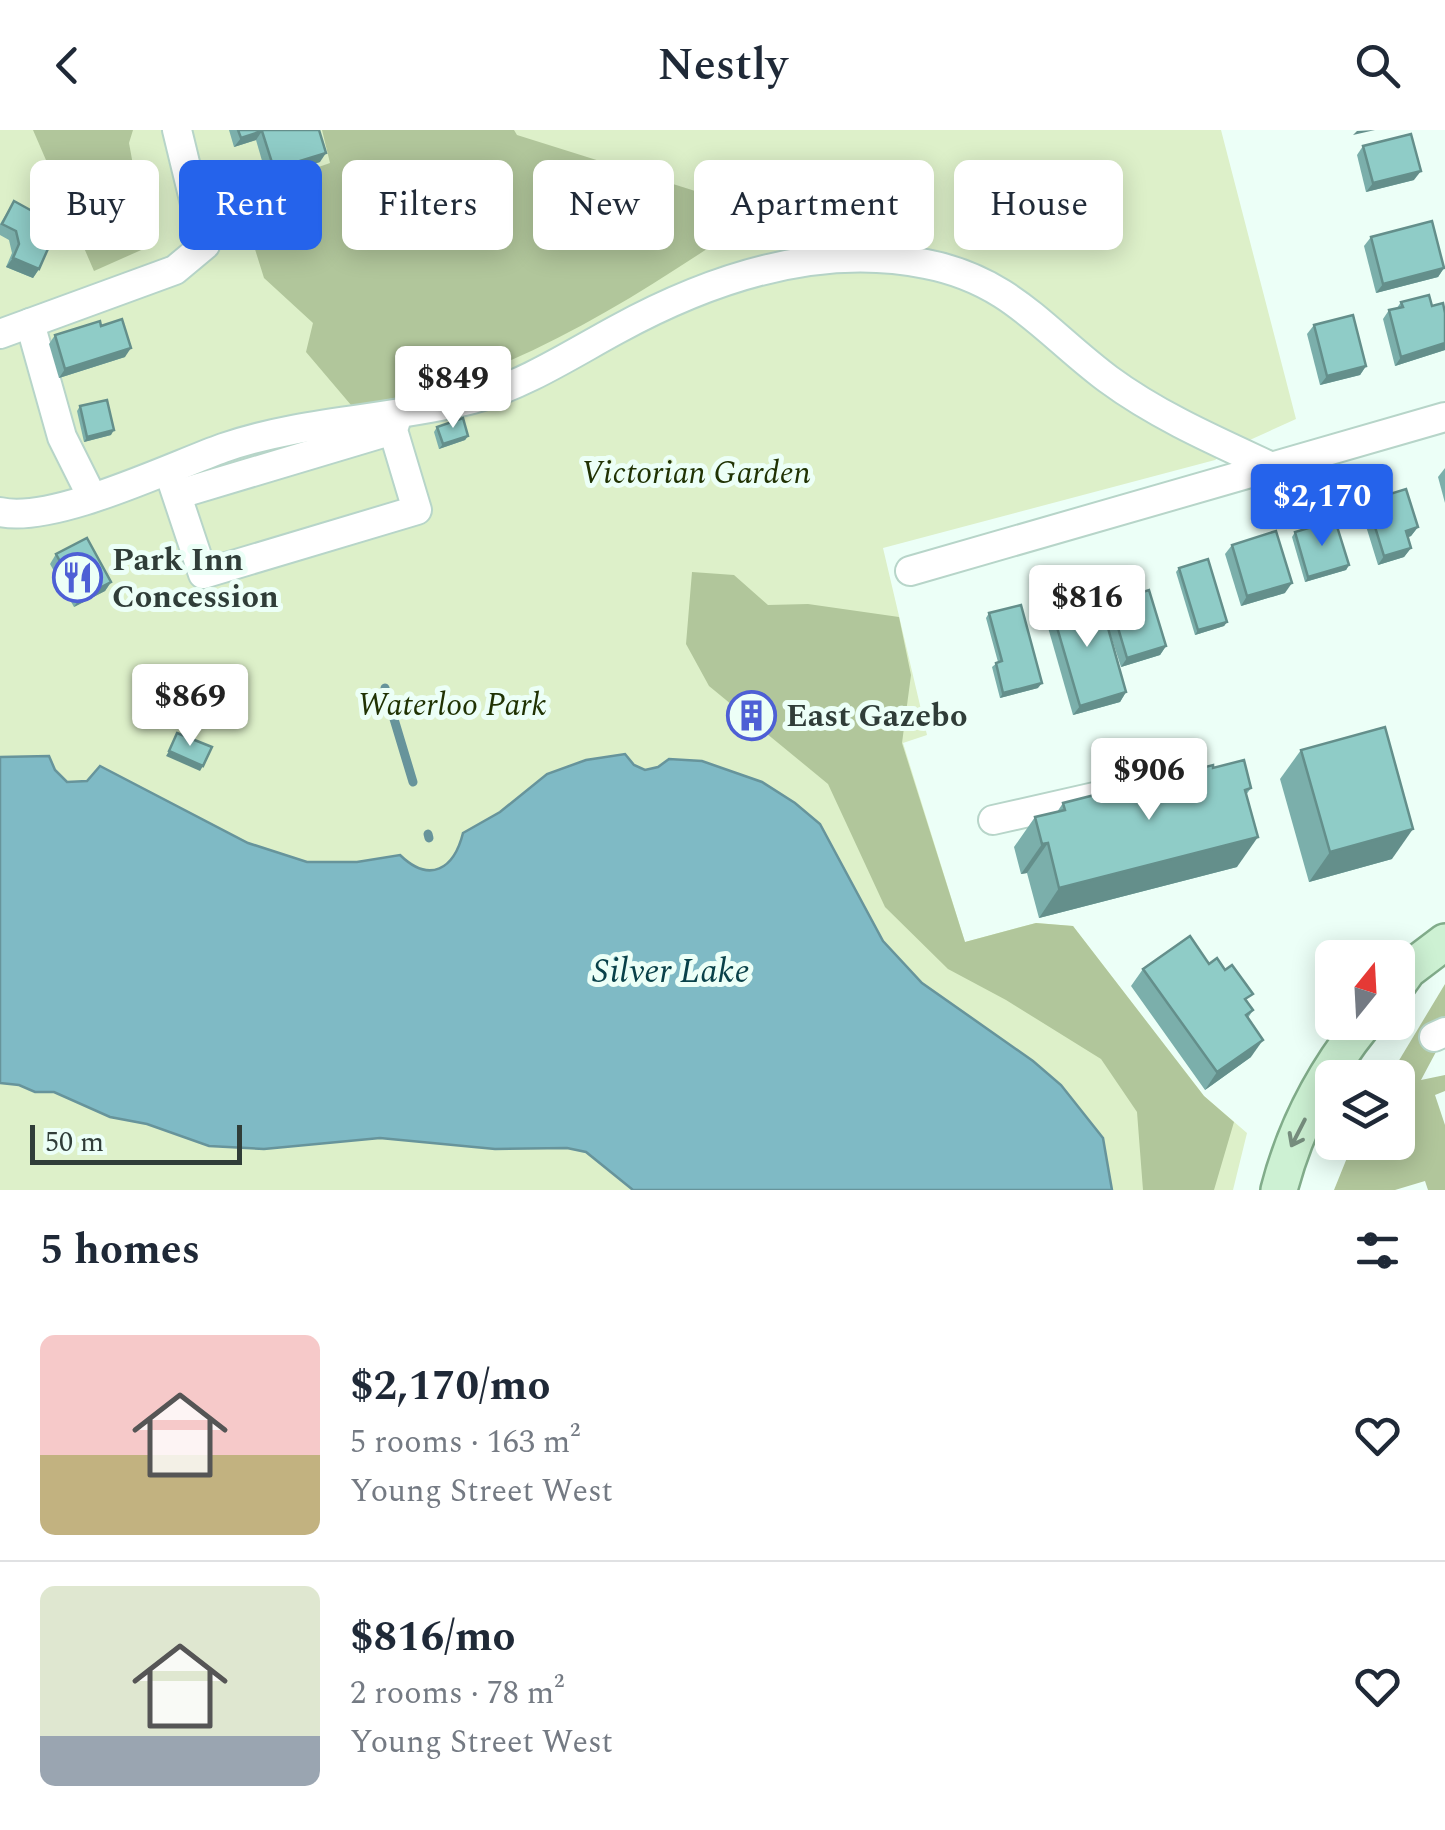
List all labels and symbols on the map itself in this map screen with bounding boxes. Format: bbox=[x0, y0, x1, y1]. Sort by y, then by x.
pin: $849 bbox=[394, 346, 512, 431]
park label: Victorian Garden bbox=[581, 449, 811, 498]
pin: $2,170 bbox=[1241, 464, 1403, 549]
place label: Park Inn Concession bbox=[112, 536, 279, 622]
restaurant icon: Park Inn Concession bbox=[51, 551, 103, 603]
pin: $816 bbox=[1028, 565, 1146, 650]
pin: $869 bbox=[131, 664, 249, 749]
park label: Waterloo Park bbox=[357, 681, 547, 730]
building icon: East Gazebo bbox=[725, 689, 777, 741]
place label: East Gazebo bbox=[786, 692, 967, 741]
pin: $906 bbox=[1090, 738, 1208, 823]
north arrow bbox=[1315, 940, 1415, 1040]
water label: Silver Lake bbox=[592, 945, 750, 998]
one-way arrow bbox=[1287, 1117, 1306, 1147]
scale bar bbox=[30, 1120, 242, 1164]

